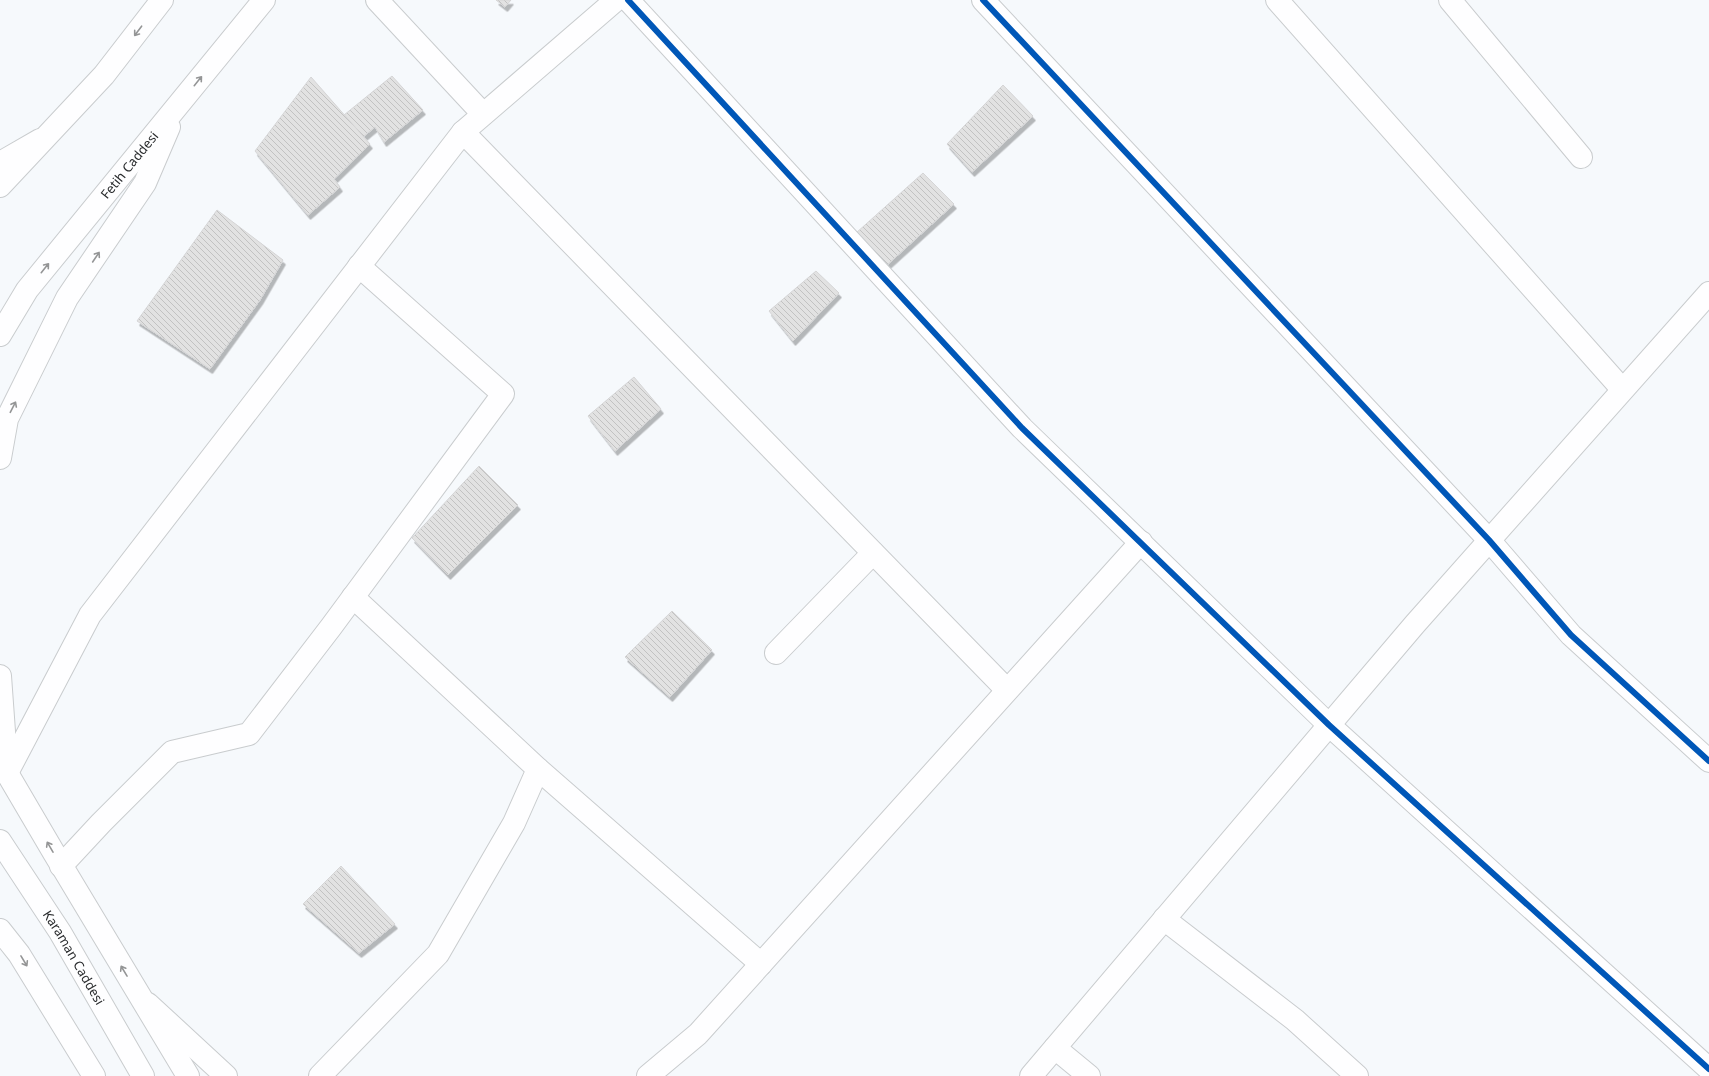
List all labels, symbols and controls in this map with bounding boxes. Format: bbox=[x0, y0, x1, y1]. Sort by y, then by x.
one-way arrow bbox=[134, 25, 143, 36]
one-way arrow bbox=[194, 75, 203, 86]
street label: Fetih Caddesi bbox=[96, 127, 162, 202]
one-way arrow bbox=[92, 251, 100, 262]
one-way arrow bbox=[40, 262, 49, 273]
one-way arrow bbox=[10, 401, 17, 413]
one-way arrow bbox=[46, 841, 54, 853]
street label: Karaman Caddesi bbox=[39, 907, 109, 1008]
one-way arrow bbox=[20, 955, 28, 967]
one-way arrow bbox=[120, 965, 128, 977]

